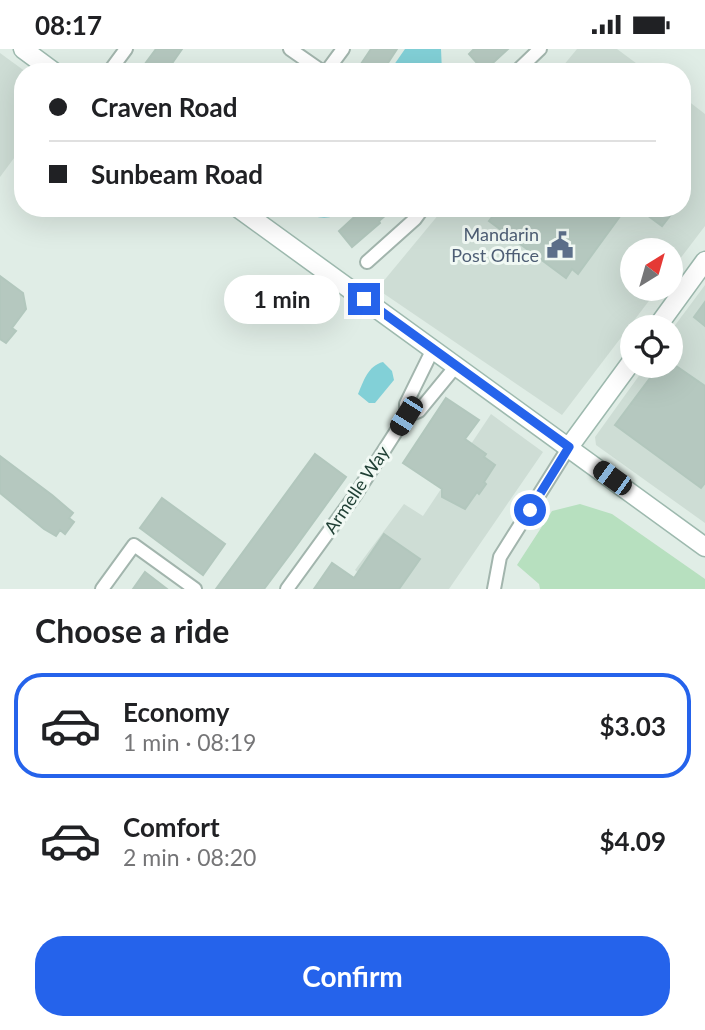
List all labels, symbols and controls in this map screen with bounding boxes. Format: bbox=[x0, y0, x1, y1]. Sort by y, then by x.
text: 08:17 bbox=[35, 9, 102, 41]
text: Craven Road bbox=[91, 91, 237, 123]
text: Sunbeam Road bbox=[91, 158, 263, 190]
place label: Mandarin Post Office bbox=[451, 223, 539, 266]
public building icon: Mandarin Post Office bbox=[545, 230, 575, 260]
north arrow bbox=[620, 238, 682, 301]
map controls bbox=[620, 238, 683, 378]
callout: 1 min bbox=[224, 275, 340, 323]
route end bbox=[348, 283, 380, 315]
text: 1 min bbox=[253, 285, 311, 313]
button: locate bbox=[620, 315, 683, 378]
car bbox=[386, 393, 427, 439]
street label: Armelle Way bbox=[319, 441, 394, 537]
car bbox=[589, 457, 636, 499]
route start bbox=[514, 494, 546, 526]
text: Choose a ride bbox=[35, 611, 229, 650]
icon: car bbox=[39, 694, 102, 757]
text: Economy bbox=[123, 696, 229, 728]
text: $3.03 bbox=[600, 710, 666, 742]
text: 1 min · 08:19 bbox=[123, 728, 256, 756]
icon: car bbox=[39, 809, 102, 872]
text: Comfort bbox=[123, 811, 220, 843]
text: $4.09 bbox=[600, 825, 666, 857]
text: 2 min · 08:20 bbox=[123, 843, 256, 871]
button: Confirm bbox=[35, 936, 670, 1016]

